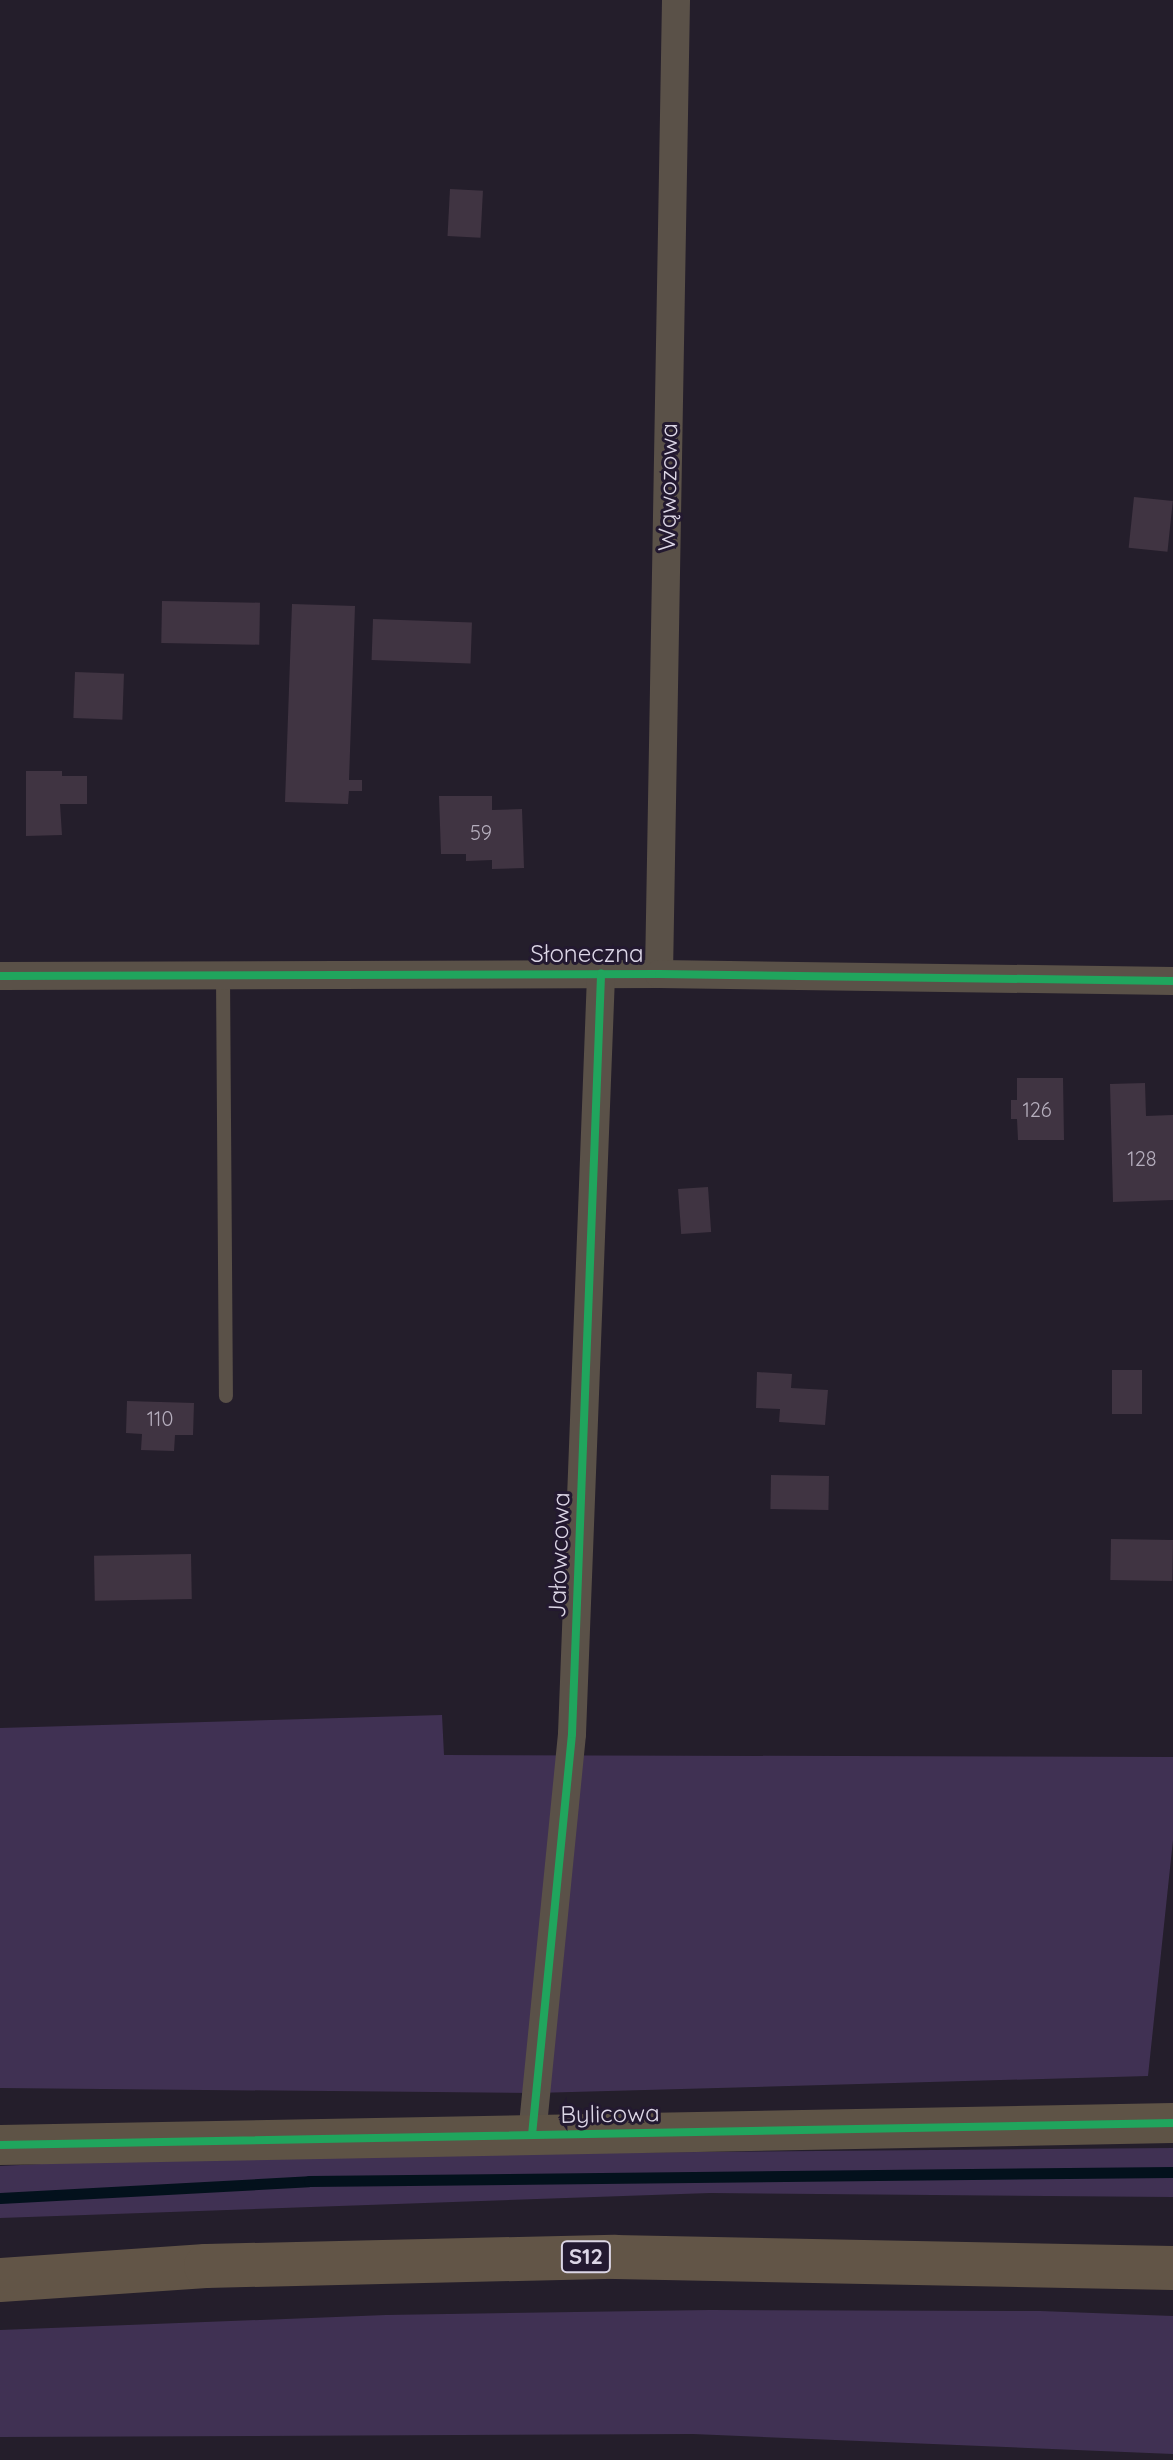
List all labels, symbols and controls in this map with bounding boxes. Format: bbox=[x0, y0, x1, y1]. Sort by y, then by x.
street label: Wąwozowa bbox=[652, 423, 684, 551]
house number: 59 bbox=[470, 820, 492, 844]
street label: Słoneczna bbox=[530, 940, 644, 968]
house number: 126 bbox=[1022, 1097, 1052, 1121]
house number: 128 bbox=[1127, 1146, 1157, 1170]
house number: 110 bbox=[147, 1406, 173, 1430]
street label: Jałowcowa bbox=[542, 1492, 576, 1618]
street label: Bylicowa bbox=[560, 2099, 660, 2129]
road number: S12 bbox=[560, 2239, 612, 2275]

